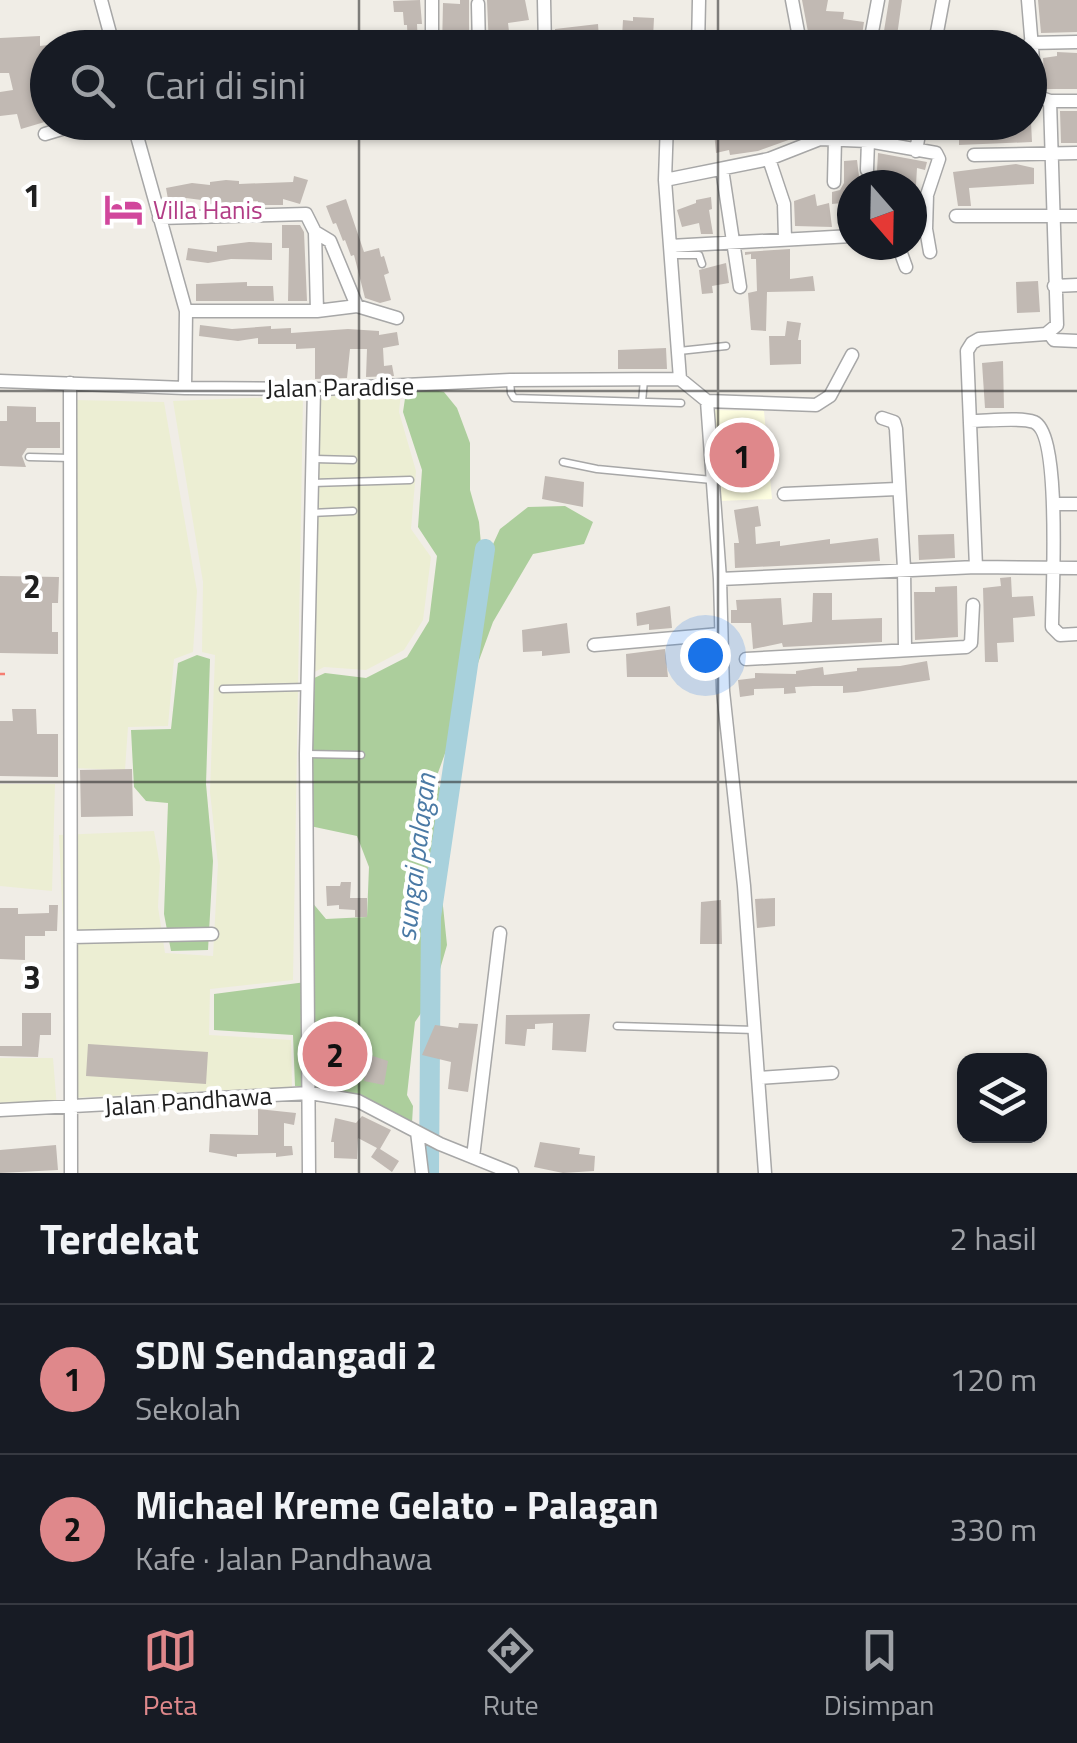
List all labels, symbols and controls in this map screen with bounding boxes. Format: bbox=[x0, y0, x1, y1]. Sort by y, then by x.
search box bbox=[30, 30, 1047, 140]
text: Cari di sini bbox=[145, 56, 306, 114]
icon: search bbox=[65, 58, 120, 113]
north arrow bbox=[837, 170, 927, 260]
text: 1 bbox=[23, 171, 41, 219]
hotel icon: Villa Hanis bbox=[102, 189, 144, 231]
place label: Villa Hanis bbox=[153, 191, 263, 229]
street label: Jalan Paradise bbox=[266, 367, 414, 407]
pin: 1 bbox=[710, 418, 774, 492]
text: 2 bbox=[23, 562, 41, 610]
your location bbox=[680, 630, 731, 681]
water label: sungai palagan bbox=[383, 770, 447, 943]
text: 3 bbox=[23, 953, 41, 1001]
pin: 2 bbox=[302, 1016, 368, 1092]
map controls bbox=[957, 1053, 1047, 1143]
button: layers bbox=[957, 1053, 1047, 1143]
street label: Jalan Pandhawa bbox=[103, 1076, 274, 1126]
text: Terdekat bbox=[40, 1206, 199, 1270]
text: 2 hasil bbox=[950, 1214, 1037, 1262]
text: SDN Sendangadi 2 bbox=[135, 1326, 437, 1384]
text: 1 bbox=[64, 1355, 81, 1403]
text: 120 m bbox=[949, 1355, 1037, 1403]
text: Sekolah bbox=[135, 1384, 241, 1432]
text: Michael Kreme Gelato - Palagan bbox=[135, 1476, 659, 1534]
text: 2 bbox=[64, 1505, 81, 1553]
text: 330 m bbox=[949, 1505, 1037, 1553]
text: Kafe · Jalan Pandhawa bbox=[135, 1534, 432, 1582]
tab: Peta bbox=[143, 1623, 198, 1726]
tab: Rute bbox=[483, 1623, 539, 1726]
tab: Disimpan bbox=[824, 1623, 934, 1726]

